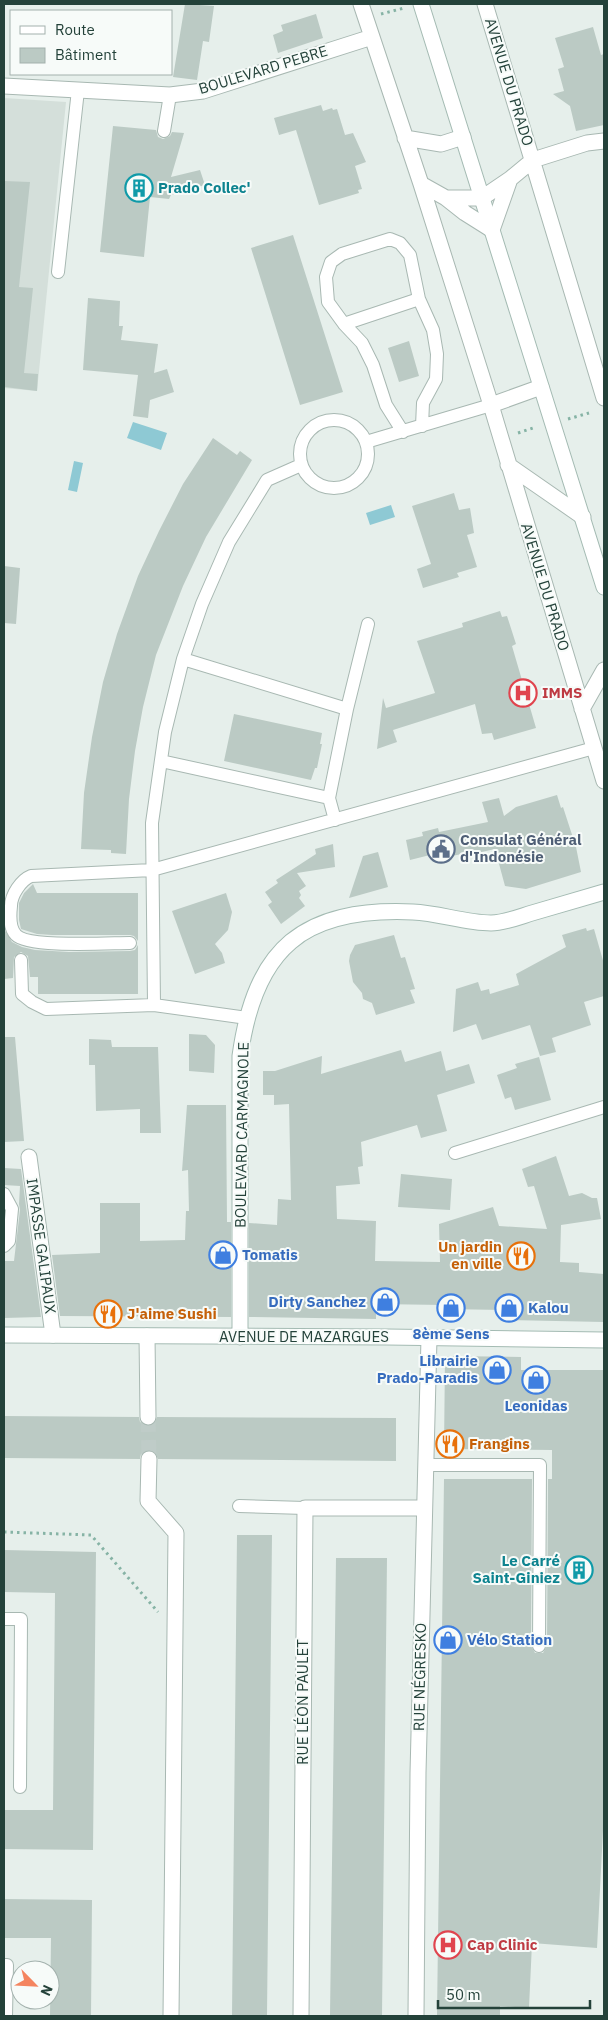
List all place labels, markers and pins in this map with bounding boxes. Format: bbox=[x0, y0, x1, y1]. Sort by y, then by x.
building icon: Prado Collec' bbox=[124, 173, 154, 203]
place label: Prado Collec' bbox=[158, 178, 251, 197]
hospital icon: IMMS bbox=[508, 678, 538, 708]
place label: IMMS bbox=[542, 683, 582, 702]
place label: Consulat Général d'Indonésie bbox=[460, 830, 582, 866]
public building icon: Consulat Général d'Indonésie bbox=[426, 834, 456, 864]
place label: Un jardin en ville bbox=[438, 1237, 502, 1273]
shop icon: Tomatis bbox=[208, 1240, 238, 1270]
restaurant icon: Un jardin en ville bbox=[506, 1241, 536, 1271]
place label: Tomatis bbox=[242, 1245, 298, 1264]
shop icon: Dirty Sanchez bbox=[370, 1287, 400, 1317]
place label: Dirty Sanchez bbox=[268, 1292, 366, 1311]
shop icon: 8ème Sens bbox=[436, 1293, 466, 1323]
shop icon: Kalou bbox=[494, 1293, 524, 1323]
place label: Kalou bbox=[528, 1298, 569, 1317]
restaurant icon: J'aime Sushi bbox=[93, 1299, 123, 1329]
place label: J'aime Sushi bbox=[127, 1304, 217, 1323]
place label: 8ème Sens bbox=[412, 1324, 490, 1343]
place label: Librairie Prado-Paradis bbox=[377, 1351, 478, 1387]
shop icon: Librairie Prado-Paradis bbox=[482, 1355, 512, 1385]
shop icon: Leonidas bbox=[521, 1365, 551, 1395]
place label: Leonidas bbox=[504, 1396, 568, 1415]
restaurant icon: Frangins bbox=[435, 1429, 465, 1459]
place label: Frangins bbox=[469, 1434, 530, 1453]
place label: Le Carré Saint-Giniez bbox=[473, 1551, 560, 1587]
building icon: Le Carré Saint-Giniez bbox=[564, 1555, 594, 1585]
shop icon: Vélo Station bbox=[433, 1625, 463, 1655]
place label: Vélo Station bbox=[467, 1630, 552, 1649]
hospital icon: Cap Clinic bbox=[433, 1930, 463, 1960]
place label: Cap Clinic bbox=[467, 1935, 538, 1954]

